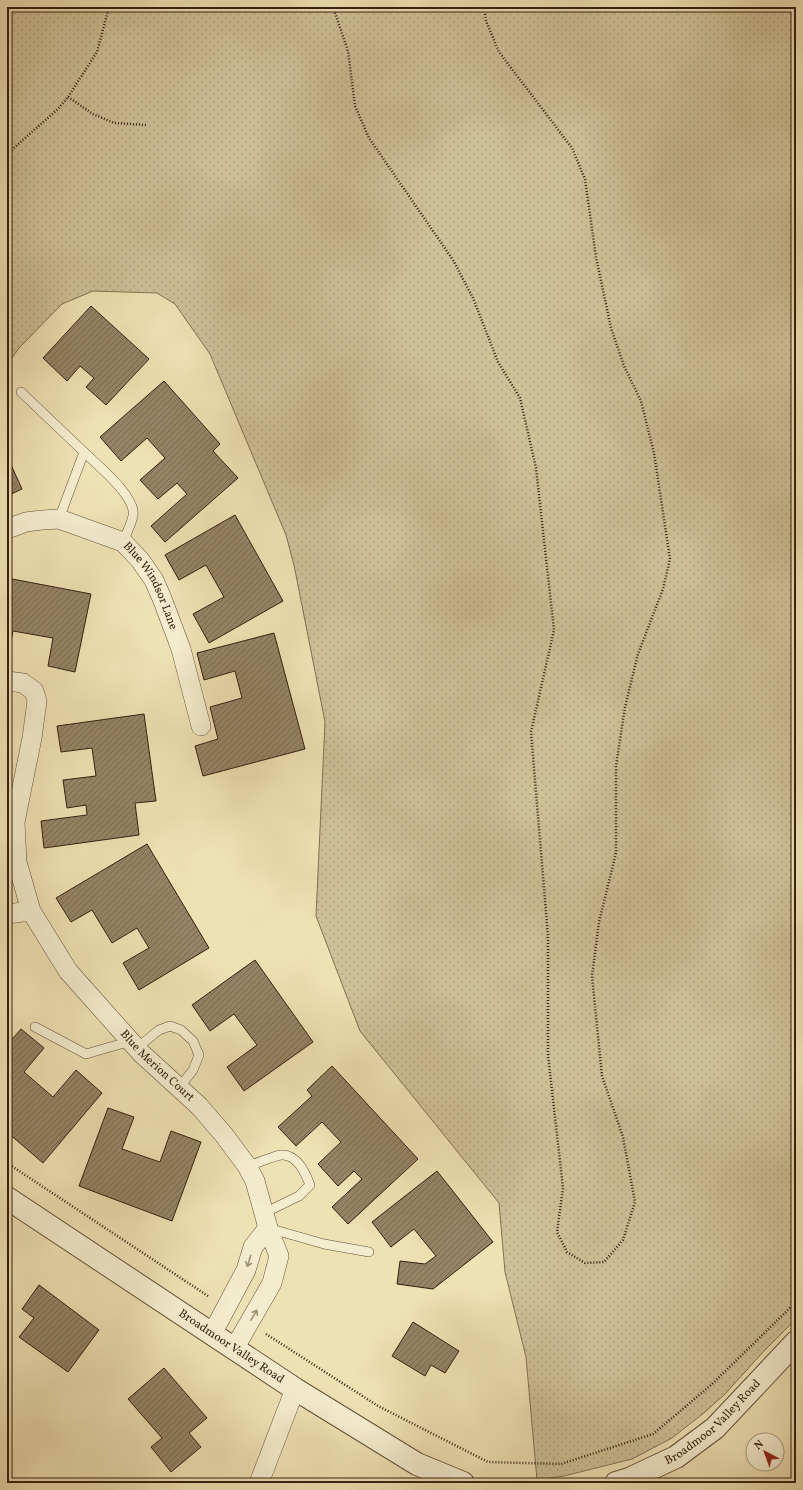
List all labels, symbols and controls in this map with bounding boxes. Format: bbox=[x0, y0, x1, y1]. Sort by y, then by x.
street label: Blue Windsor Lane bbox=[119, 539, 181, 632]
street label: Blue Merion Court bbox=[116, 1027, 198, 1106]
one-way arrow bbox=[245, 1254, 252, 1267]
street label: Broadmoor Valley Road bbox=[175, 1306, 287, 1388]
one-way arrow bbox=[251, 1309, 259, 1321]
street label: Broadmoor Valley Road bbox=[662, 1376, 765, 1469]
north arrow bbox=[745, 1432, 785, 1472]
text: N bbox=[751, 1437, 767, 1454]

